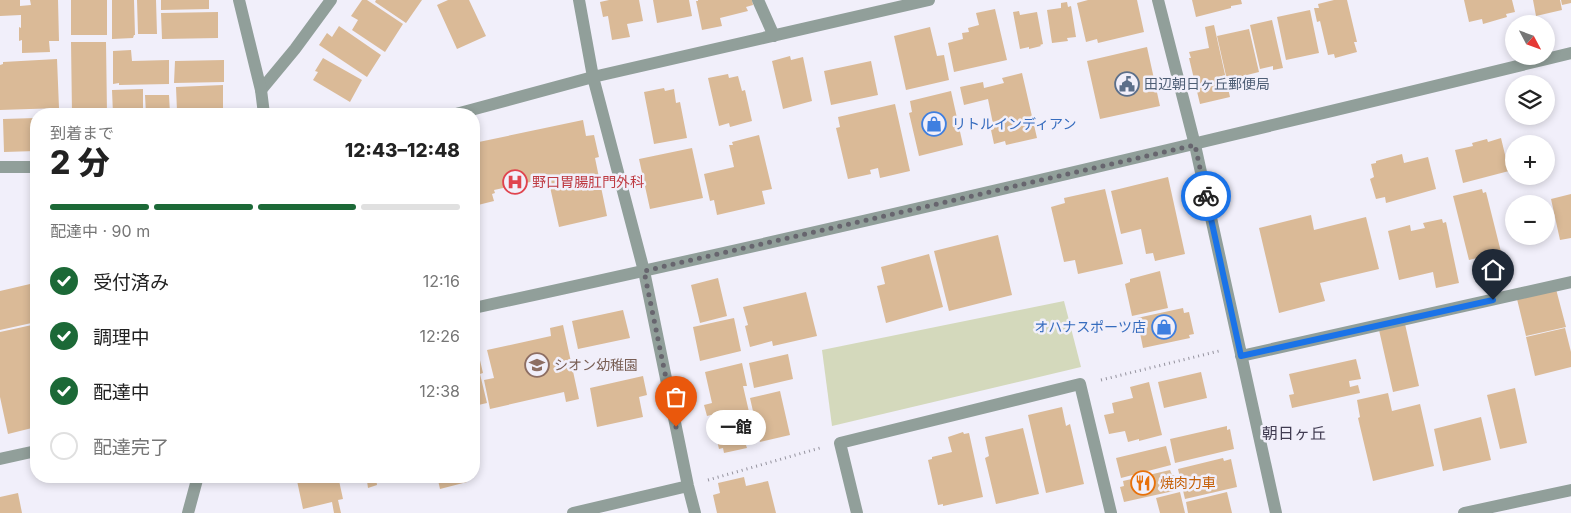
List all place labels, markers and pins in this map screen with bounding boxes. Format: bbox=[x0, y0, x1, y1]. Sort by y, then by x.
public building icon: 田辺朝日ヶ丘郵便局 bbox=[1114, 71, 1140, 97]
place label: 田辺朝日ヶ丘郵便局 bbox=[1144, 75, 1270, 92]
shop icon: リトルインディアン bbox=[921, 111, 947, 137]
place label: リトルインディアン bbox=[952, 115, 1076, 132]
hospital icon: 野口胃腸肛門外科 bbox=[502, 169, 528, 195]
place label: 野口胃腸肛門外科 bbox=[532, 173, 644, 190]
pin bbox=[1472, 249, 1514, 300]
shop icon: オハナスポーツ店 bbox=[1151, 314, 1177, 340]
place label: オハナスポーツ店 bbox=[1034, 318, 1146, 335]
school or university icon: シオン幼稚園 bbox=[524, 352, 550, 378]
place label: シオン幼稚園 bbox=[554, 356, 638, 373]
pin bbox=[655, 376, 697, 427]
callout: 一館 bbox=[706, 410, 766, 444]
restaurant icon: 焼肉力車 bbox=[1130, 470, 1156, 496]
place label: 焼肉力車 bbox=[1160, 474, 1216, 491]

